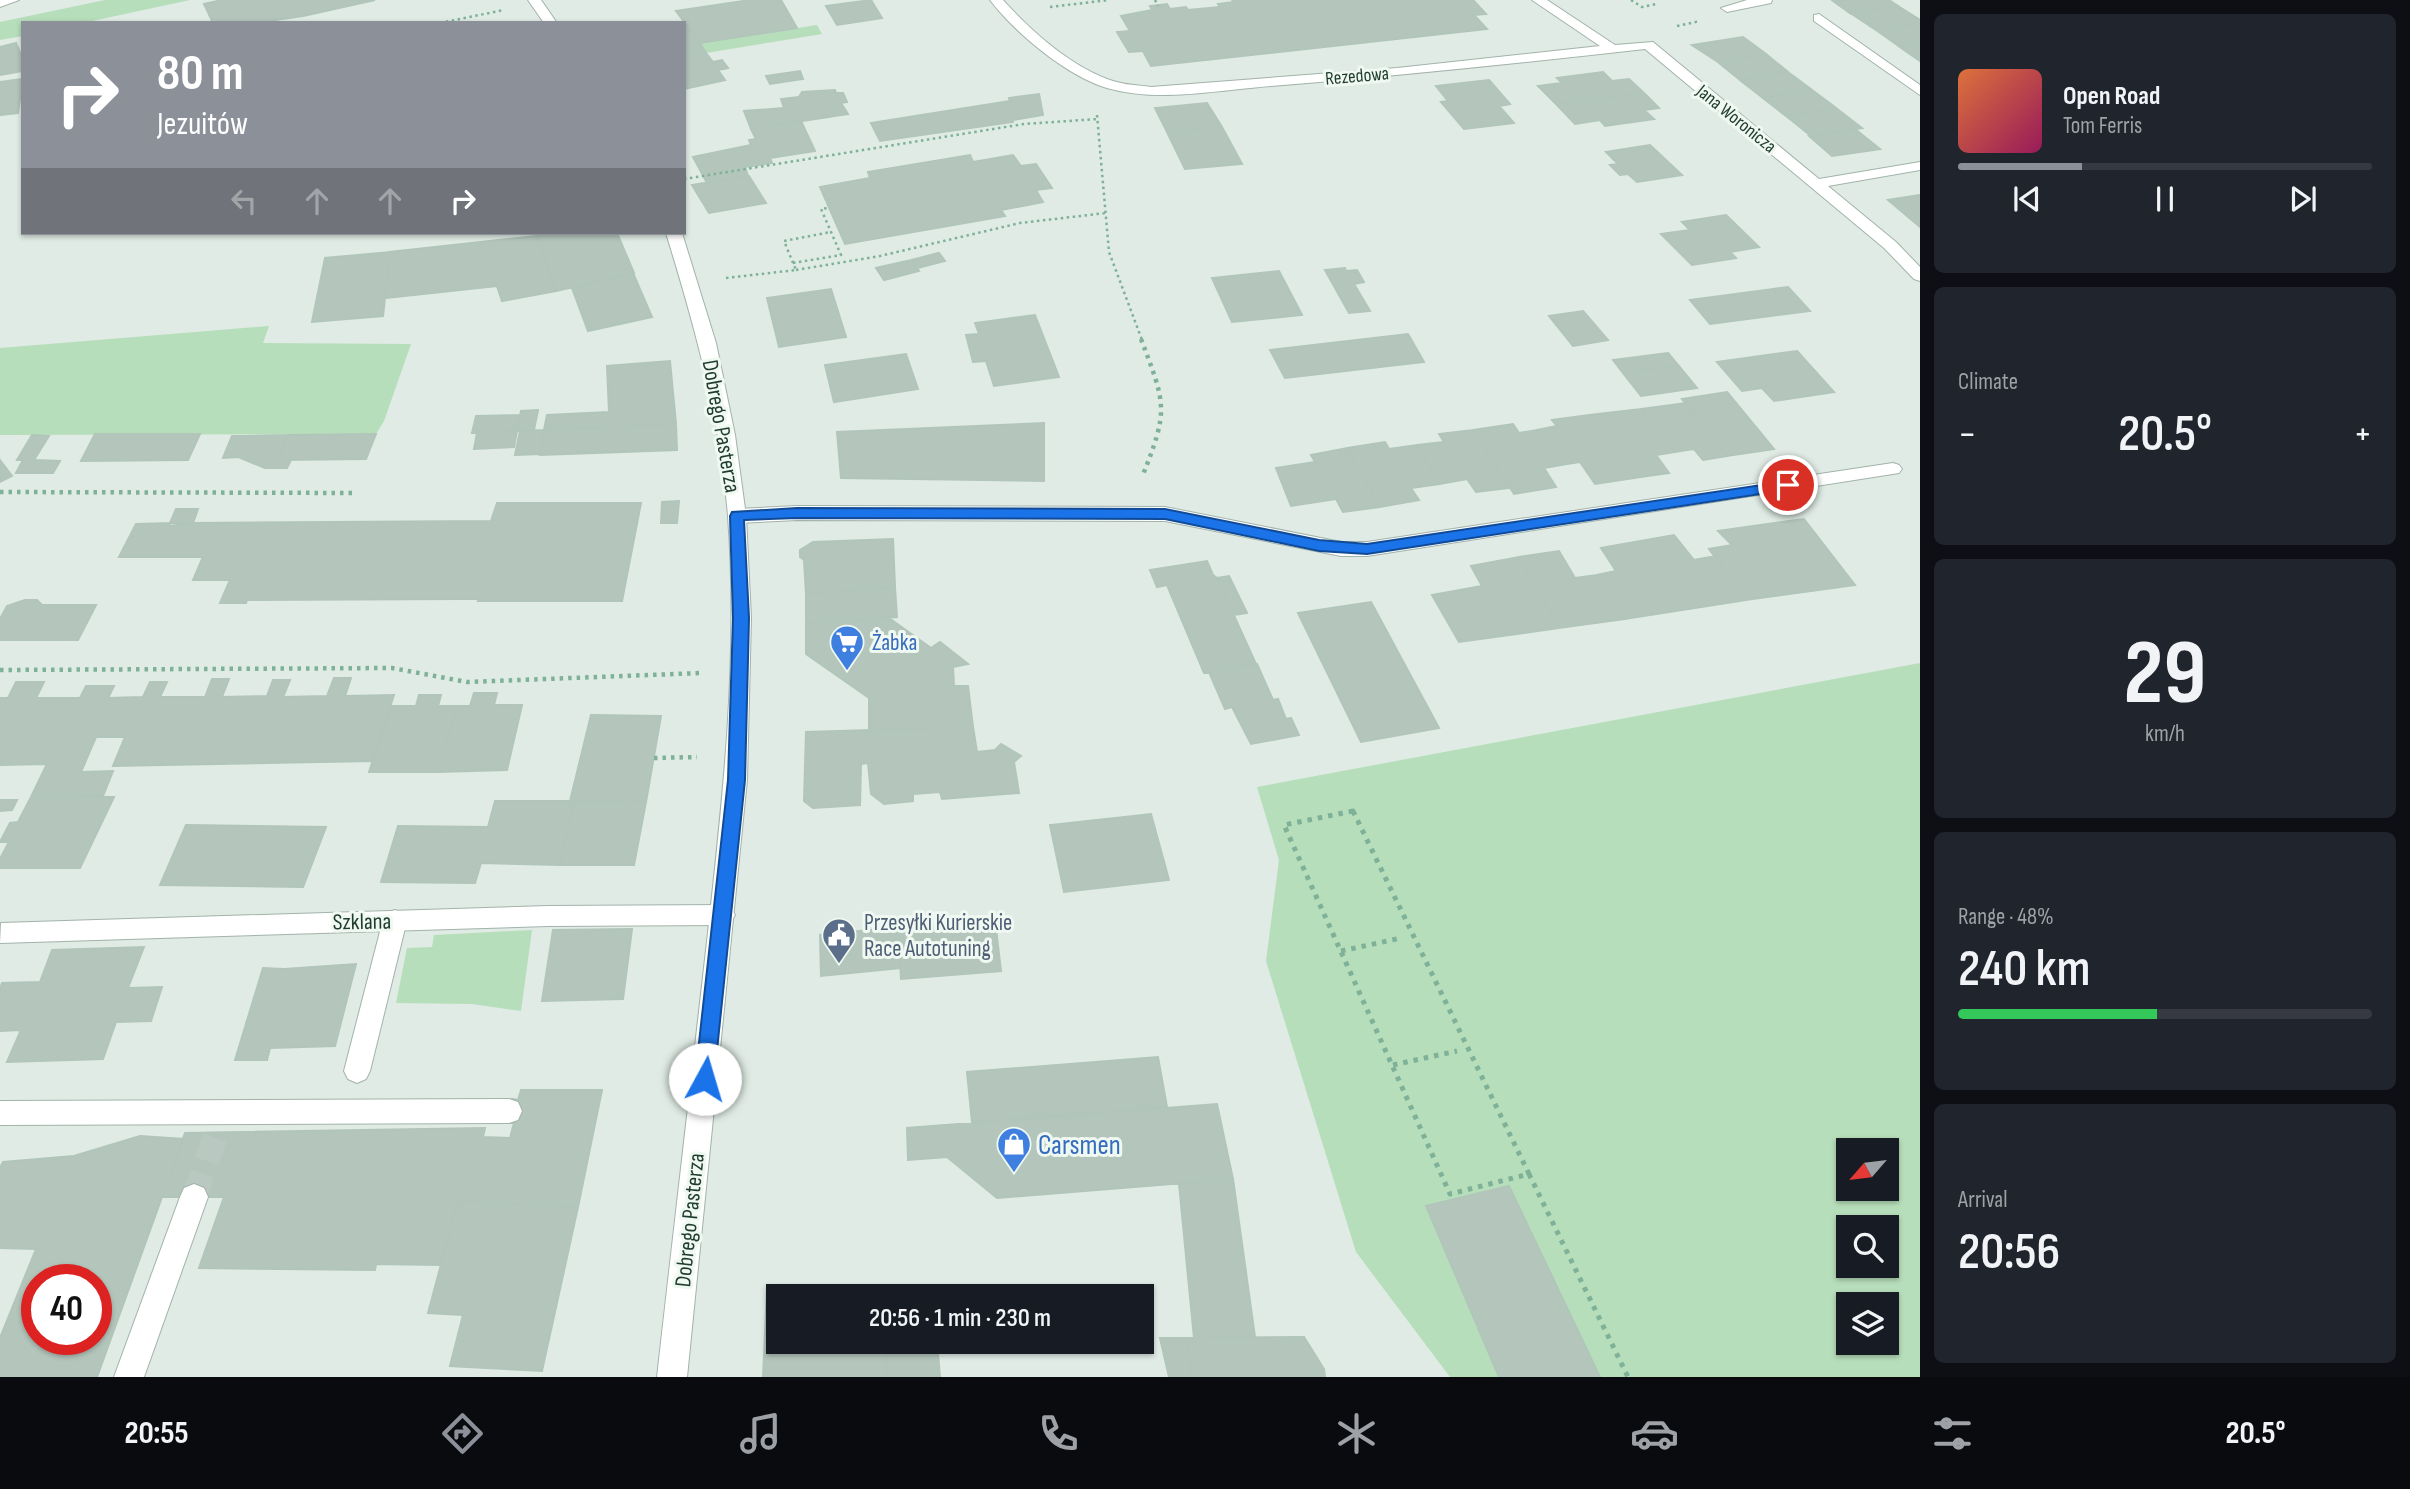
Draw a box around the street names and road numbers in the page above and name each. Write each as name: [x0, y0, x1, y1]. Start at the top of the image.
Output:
street label: Rezedowa: [1324, 62, 1390, 91]
street label: Jana Woronicza: [1691, 79, 1781, 158]
street label: Dobrego Pasterza: [696, 358, 746, 495]
street label: Szklana: [332, 907, 392, 937]
street label: Dobrego Pasterza: [669, 1152, 711, 1288]

